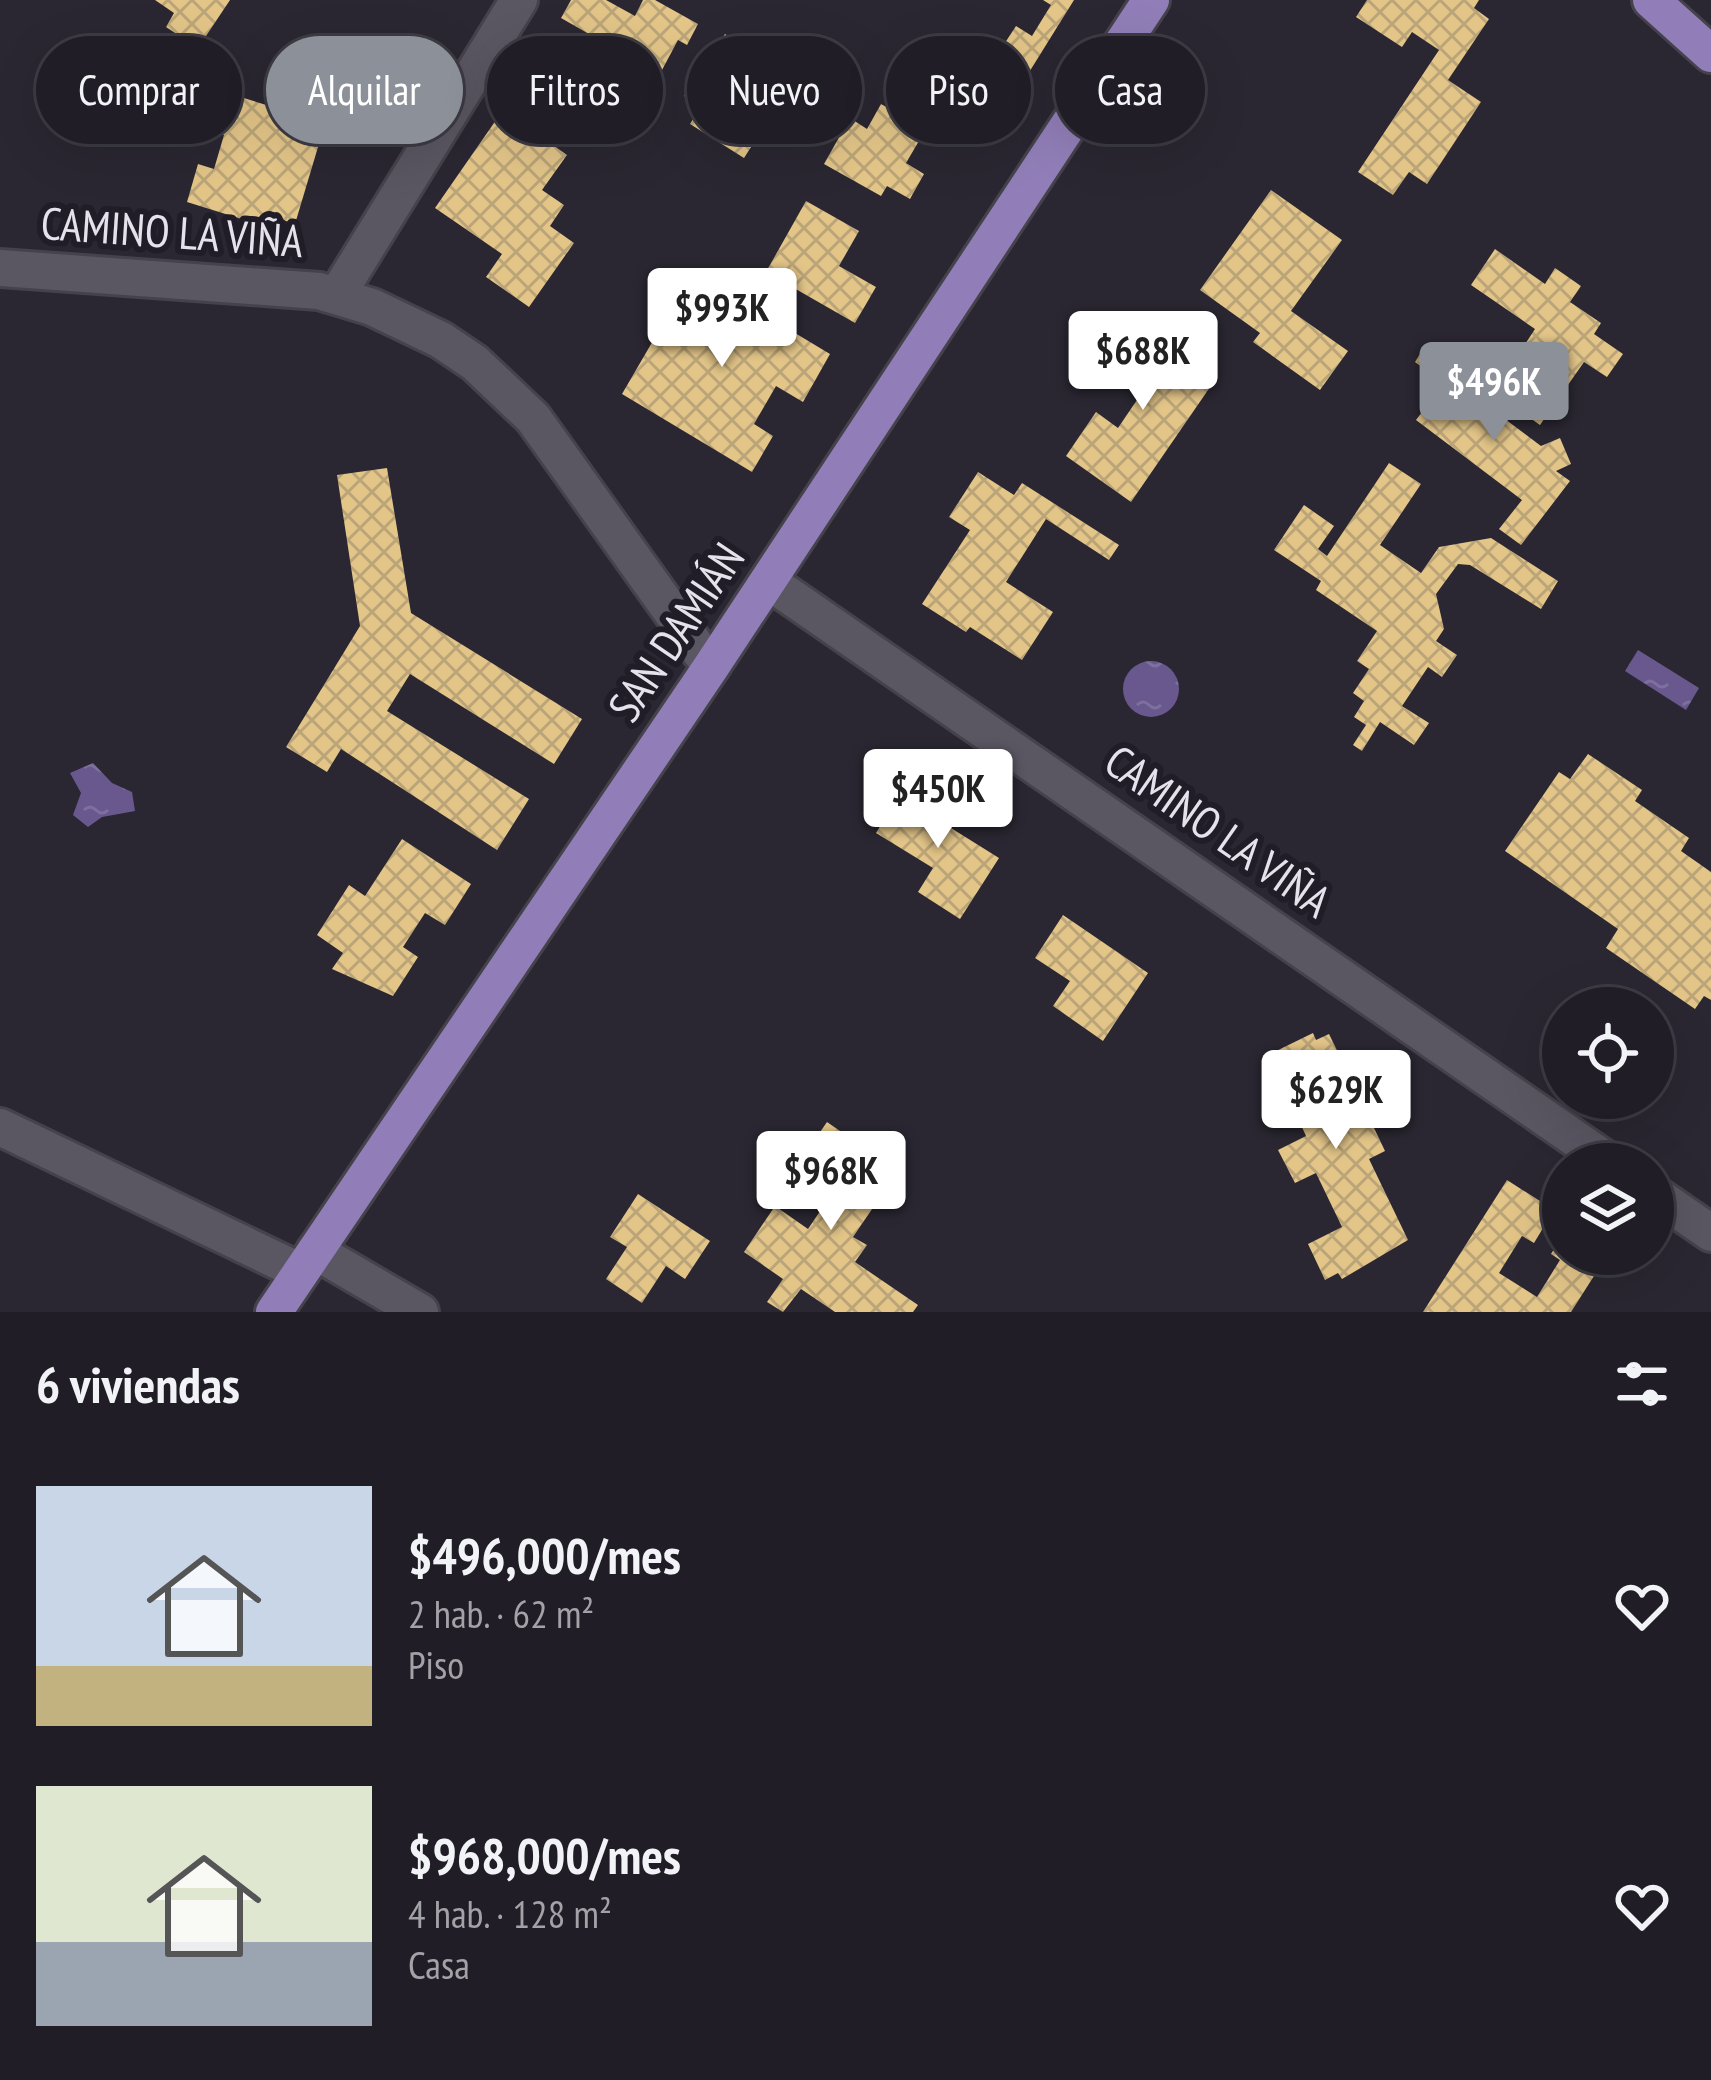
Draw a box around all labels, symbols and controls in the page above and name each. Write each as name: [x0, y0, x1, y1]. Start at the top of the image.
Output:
chip: Comprar: [36, 36, 242, 144]
chip: Alquilar: [266, 36, 463, 144]
chip: Filtros: [487, 36, 663, 144]
chip: Nuevo: [687, 36, 862, 144]
chip: Piso: [886, 36, 1031, 144]
chip: Casa: [1055, 36, 1205, 144]
street label: CAMINO LA VIÑA: [39, 193, 306, 269]
pin: $993K: [638, 268, 806, 370]
text: $993K: [675, 281, 769, 332]
pin: $688K: [1059, 311, 1227, 413]
text: $688K: [1096, 324, 1190, 375]
pin: $496K: [1410, 342, 1578, 444]
text: $496K: [1447, 355, 1541, 406]
street label: SAN DAMIÁN: [594, 531, 756, 732]
street label: CAMINO LA VIÑA: [1094, 731, 1343, 930]
pin: $450K: [854, 749, 1022, 851]
text: $450K: [891, 762, 985, 813]
map controls: [1542, 987, 1674, 1275]
button: locate: [1542, 987, 1674, 1119]
pin: $629K: [1252, 1050, 1420, 1152]
text: $629K: [1289, 1063, 1383, 1114]
pin: $968K: [747, 1131, 915, 1233]
button: layers: [1542, 1143, 1674, 1275]
text: $968K: [784, 1144, 878, 1195]
text: 6 viviendas: [36, 1351, 240, 1417]
icon: filters: [1609, 1351, 1675, 1417]
text: $496,000/mes: [408, 1522, 681, 1588]
icon: home: [132, 1534, 276, 1678]
icon: heart: [1609, 1573, 1675, 1639]
text: 2 hab. · 62 m²: [408, 1588, 594, 1639]
text: Piso: [408, 1639, 464, 1690]
text: $968,000/mes: [408, 1822, 681, 1888]
icon: home: [132, 1834, 276, 1978]
icon: heart: [1609, 1873, 1675, 1939]
text: 4 hab. · 128 m²: [408, 1888, 612, 1939]
text: Casa: [408, 1939, 470, 1990]

